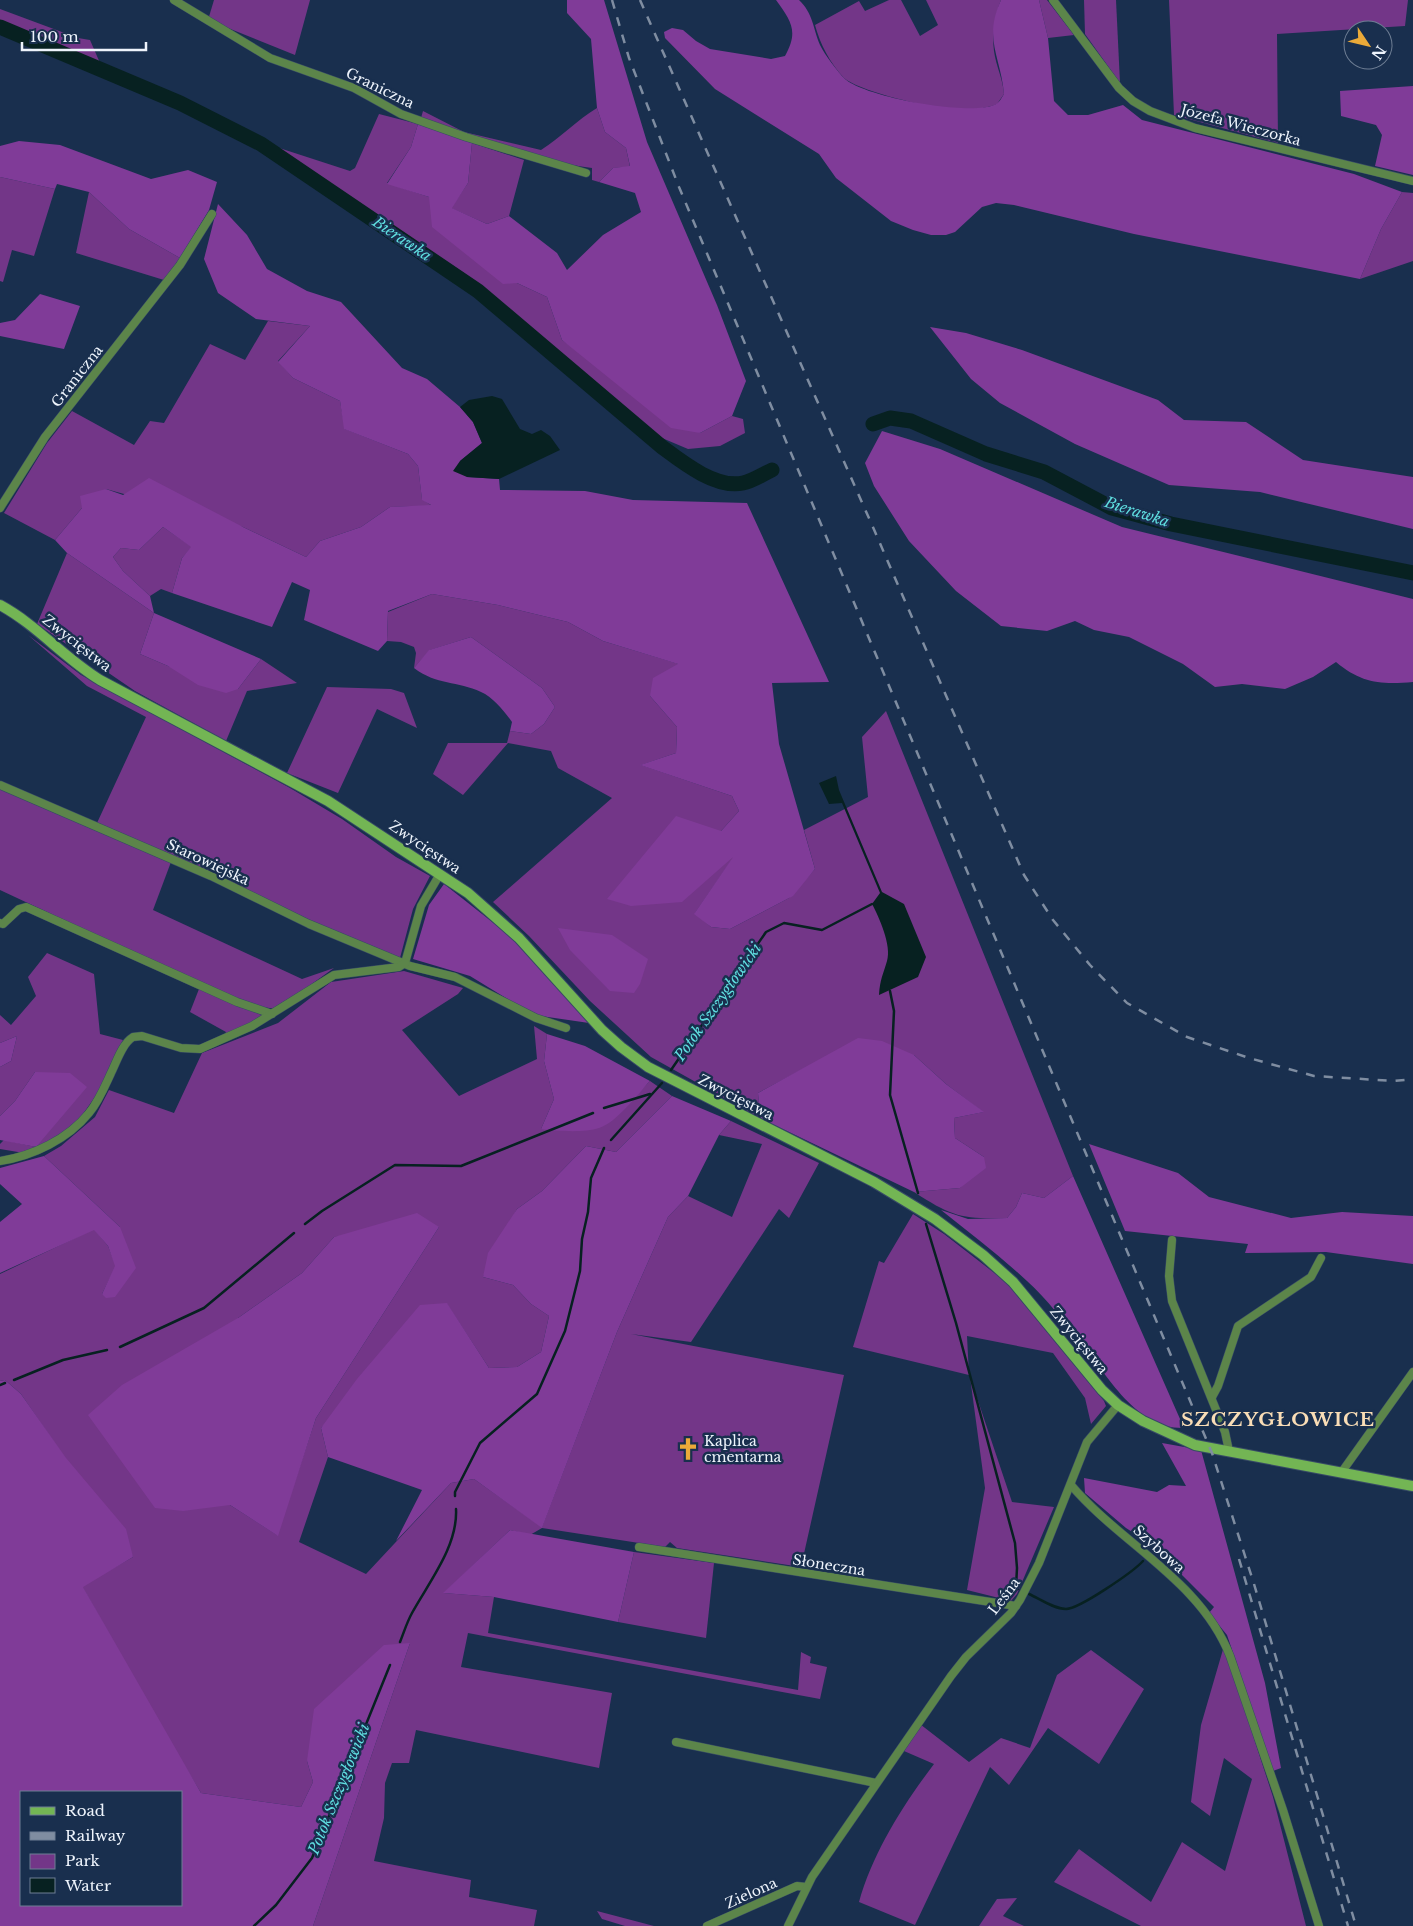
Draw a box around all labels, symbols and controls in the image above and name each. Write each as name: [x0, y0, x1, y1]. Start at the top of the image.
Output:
scale bar: [22, 20, 146, 52]
north arrow: [1343, 20, 1393, 70]
text: 100 m: [30, 27, 79, 46]
text: N: [1367, 42, 1390, 63]
street label: Graniczna: [343, 64, 417, 112]
street label: Józefa Wieczorka: [1177, 100, 1303, 150]
water label: Bierawka: [368, 211, 435, 265]
street label: Graniczna: [47, 341, 107, 411]
water label: Bierawka: [1102, 492, 1172, 531]
street label: Zwycięstwa: [39, 611, 115, 676]
street label: Zwycięstwa: [386, 817, 464, 878]
street label: Starowiejska: [164, 835, 252, 889]
water label: Potok Szczygłowicki: [669, 939, 766, 1065]
street label: Zwycięstwa: [695, 1070, 777, 1124]
street label: Zwycięstwa: [1046, 1302, 1112, 1378]
district label: SZCZYGŁOWICE: [1181, 1408, 1375, 1431]
place label: Kaplica cmentarna: [704, 1432, 782, 1466]
church icon: Kaplica cmentarna: [675, 1436, 701, 1462]
street label: Szybowa: [1129, 1521, 1189, 1577]
street label: Słoneczna: [791, 1550, 867, 1580]
street label: Leśna: [984, 1574, 1024, 1618]
water label: Potok Szczygłowicki: [303, 1720, 374, 1858]
legend: [20, 1791, 182, 1906]
text: Road: [65, 1801, 105, 1820]
text: Railway: [65, 1826, 126, 1845]
text: Park: [65, 1851, 101, 1870]
street label: Zielona: [722, 1874, 780, 1912]
text: Water: [64, 1876, 112, 1895]

